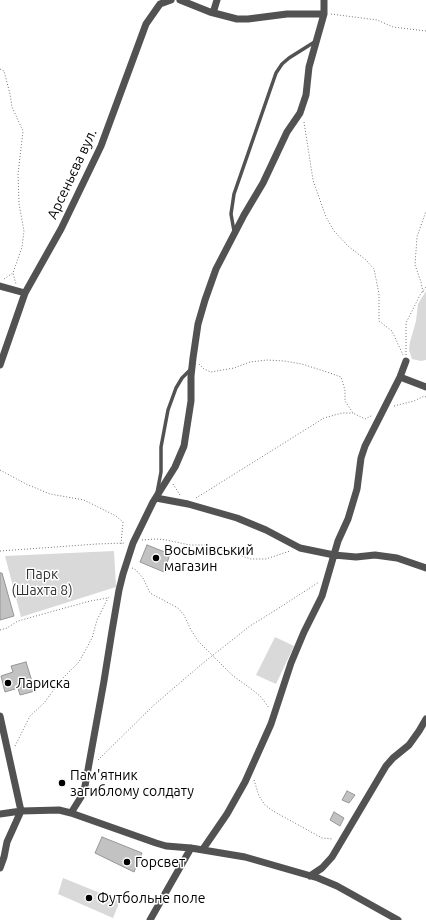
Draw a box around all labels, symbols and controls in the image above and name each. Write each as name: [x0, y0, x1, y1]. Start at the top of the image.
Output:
street label: Арсеньєва вул.: [44, 126, 100, 222]
place label: Восьмівський магазин: [164, 542, 254, 574]
marker: Восьмівський магазин: [151, 553, 161, 563]
park label: Парк (Шахта 8): [11, 566, 73, 598]
place label: Лариска: [16, 675, 70, 691]
marker: Лариска: [3, 678, 13, 688]
place label: Пам'ятник загиблому солдату: [70, 767, 194, 800]
marker: Пам'ятник загиблому солдату: [57, 778, 67, 788]
place label: Горсвет: [135, 854, 185, 870]
marker: Горсвет: [122, 857, 132, 867]
place label: Футбольне поле: [97, 890, 205, 906]
marker: Футбольне поле: [84, 893, 94, 903]

